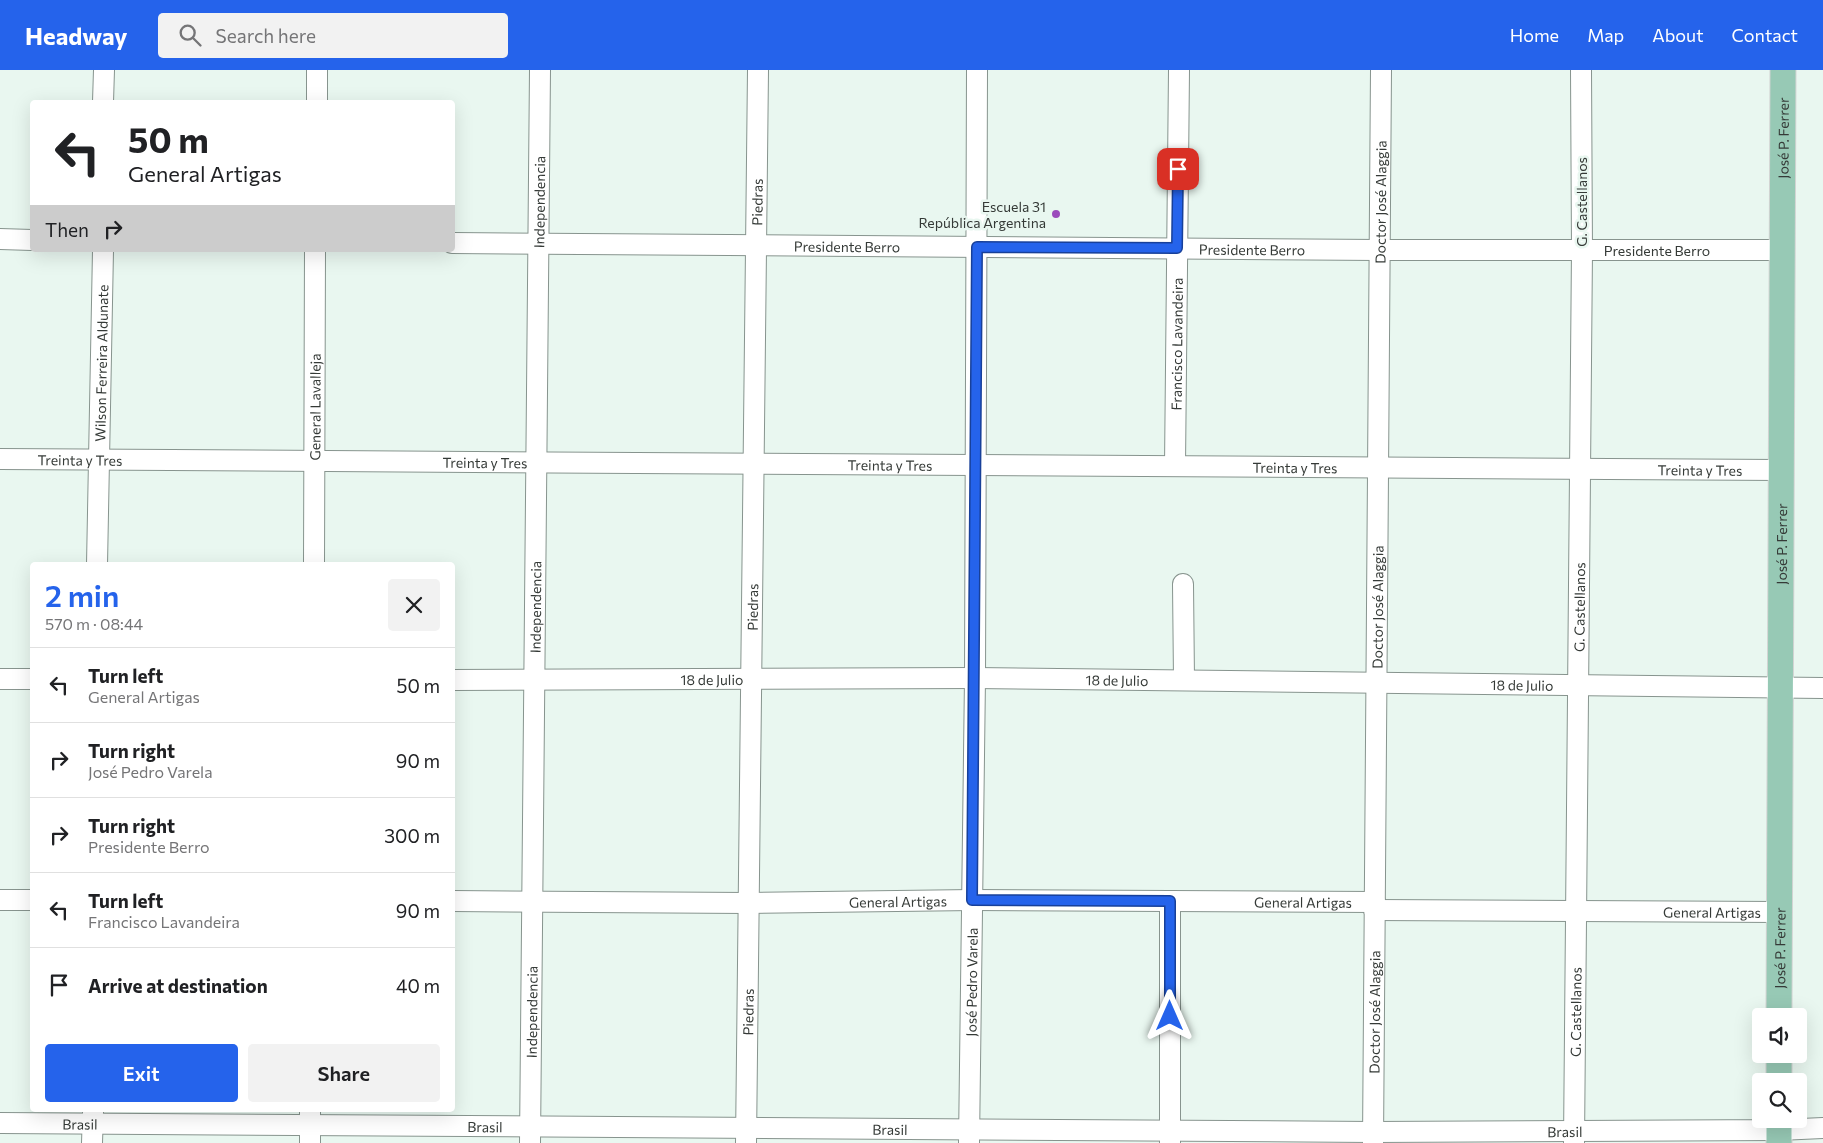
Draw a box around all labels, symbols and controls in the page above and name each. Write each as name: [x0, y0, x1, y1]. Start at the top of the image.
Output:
search box: [158, 13, 508, 58]
text: Headway: [25, 21, 128, 50]
icon: search: [176, 21, 204, 49]
text: Search here: [216, 24, 316, 47]
text: Home: [1510, 24, 1559, 46]
text: Map: [1587, 24, 1624, 46]
text: About: [1652, 24, 1704, 46]
text: Contact: [1732, 24, 1798, 46]
street label: José P. Ferrer: [1774, 97, 1791, 179]
text: 50 m: [128, 117, 209, 160]
icon: left: [45, 120, 110, 185]
street label: Doctor José Alaggia: [1371, 140, 1389, 264]
pin: [1157, 148, 1199, 190]
icon: arrive: [1164, 155, 1192, 183]
street label: Independencia: [530, 156, 548, 248]
street label: G. Castellanos: [1573, 157, 1590, 247]
text: General Artigas: [128, 160, 282, 187]
street label: Piedras: [748, 178, 765, 226]
place label: Escuela 31 República Argentina: [918, 198, 1046, 231]
marker: Escuela 31 República Argentina: [1050, 208, 1062, 220]
icon: right: [99, 215, 127, 243]
text: Then: [45, 218, 89, 241]
street label: Presidente Berro: [794, 237, 900, 255]
street label: Presidente Berro: [1199, 240, 1305, 258]
street label: Presidente Berro: [1604, 242, 1710, 259]
street label: Francisco Lavandeira: [1167, 277, 1185, 411]
street label: Wilson Ferreira Aldunate: [91, 284, 111, 442]
street label: General Lavalleja: [306, 353, 323, 461]
street label: Treinta y Tres: [38, 451, 122, 468]
street label: Treinta y Tres: [443, 453, 527, 471]
street label: Treinta y Tres: [848, 456, 932, 473]
street label: Treinta y Tres: [1253, 458, 1337, 476]
street label: Treinta y Tres: [1657, 461, 1742, 478]
street label: José P. Ferrer: [1772, 503, 1790, 585]
street label: Doctor José Alaggia: [1368, 545, 1386, 669]
street label: Independencia: [526, 561, 544, 653]
street label: G. Castellanos: [1570, 562, 1588, 652]
text: 2 min: [45, 576, 119, 613]
button: close: [388, 579, 440, 631]
street label: Piedras: [743, 583, 761, 631]
text: 570 m · 08:44: [45, 614, 143, 633]
text: Turn left: [88, 664, 163, 687]
street label: 18 de Julio: [681, 670, 743, 688]
icon: left: [45, 671, 73, 699]
street label: 18 de Julio: [1085, 671, 1148, 689]
text: 50 m: [396, 674, 440, 697]
street label: 18 de Julio: [1490, 676, 1553, 693]
text: General Artigas: [88, 687, 200, 706]
text: Turn right: [88, 739, 175, 762]
icon: right: [45, 746, 73, 774]
text: 90 m: [396, 749, 440, 772]
text: José Pedro Varela: [88, 762, 213, 781]
text: Turn right: [88, 814, 175, 837]
icon: right: [45, 821, 73, 849]
text: 300 m: [384, 824, 440, 847]
text: Presidente Berro: [88, 837, 210, 856]
text: Turn left: [88, 889, 163, 912]
street label: General Artigas: [849, 892, 947, 910]
street label: General Artigas: [1254, 893, 1352, 910]
icon: left: [45, 896, 73, 924]
text: 90 m: [396, 899, 440, 922]
street label: General Artigas: [1663, 903, 1761, 920]
street label: José P. Ferrer: [1771, 907, 1788, 989]
text: Francisco Lavandeira: [88, 912, 240, 931]
street label: José Pedro Varela: [962, 927, 980, 1037]
street label: Doctor José Alaggia: [1365, 950, 1383, 1074]
street label: Independencia: [522, 966, 540, 1058]
street label: G. Castellanos: [1566, 967, 1584, 1057]
icon: arrive: [45, 971, 73, 999]
text: Arrive at destination: [88, 974, 268, 997]
text: 40 m: [396, 974, 440, 997]
street label: Piedras: [739, 988, 756, 1036]
position arrow: [1143, 989, 1195, 1041]
map controls: [1752, 1008, 1807, 1128]
button: sound: [1752, 1008, 1807, 1063]
button: Exit: [45, 1044, 238, 1102]
button: Share: [248, 1044, 440, 1102]
button: search: [1752, 1073, 1807, 1128]
street label: Brasil: [62, 1115, 98, 1132]
street label: Brasil: [467, 1118, 503, 1135]
street label: Brasil: [872, 1120, 908, 1137]
street label: Brasil: [1547, 1122, 1583, 1140]

